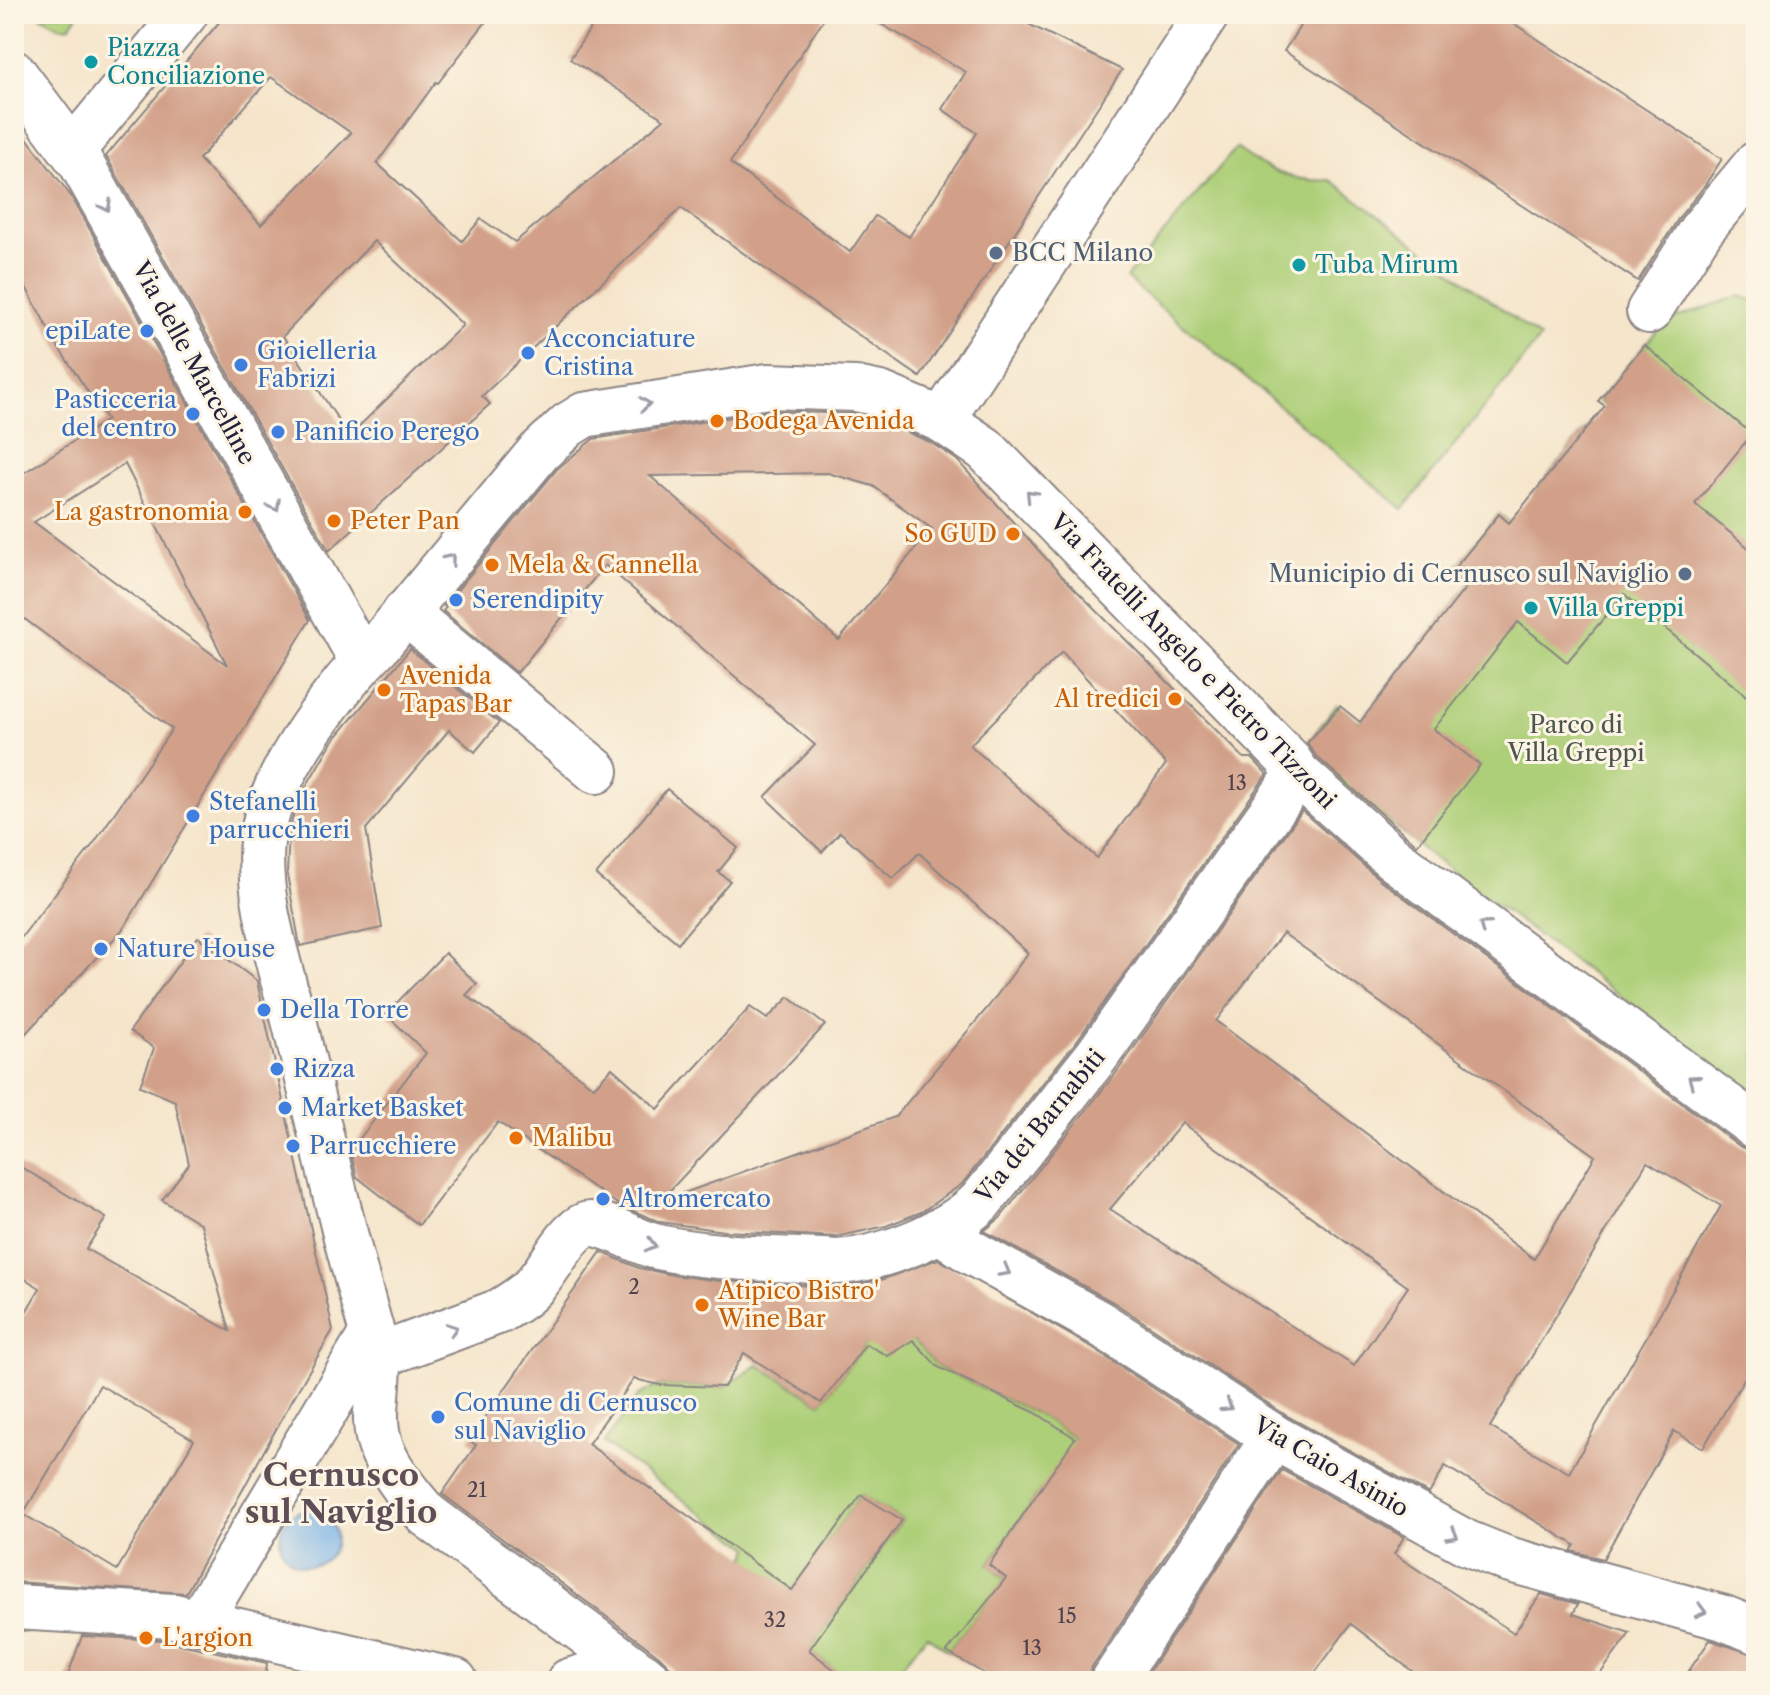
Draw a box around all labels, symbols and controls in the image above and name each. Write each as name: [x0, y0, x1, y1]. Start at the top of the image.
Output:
place label: Piazza Conciliazione: [107, 33, 265, 90]
marker: Piazza Conciliazione: [82, 53, 100, 71]
one-way arrow: [96, 198, 111, 212]
place label: BCC Milano: [1012, 238, 1153, 267]
marker: BCC Milano: [987, 244, 1005, 262]
place label: Tuba Mirum: [1315, 250, 1459, 279]
street label: Via delle Marcelline: [126, 255, 262, 470]
marker: Tuba Mirum: [1290, 256, 1308, 274]
place label: epiLate: [45, 316, 131, 345]
marker: epiLate: [138, 322, 156, 340]
place label: Acconciature Cristina: [543, 324, 695, 381]
place label: Gioielleria Fabrizi: [257, 336, 377, 393]
marker: Acconciature Cristina: [519, 344, 537, 362]
marker: Gioielleria Fabrizi: [232, 356, 250, 374]
place label: Pasticceria del centro: [54, 385, 177, 442]
one-way arrow: [638, 396, 652, 413]
marker: Pasticceria del centro: [184, 405, 202, 423]
place label: Bodega Avenida: [733, 406, 915, 435]
marker: Bodega Avenida: [708, 412, 726, 430]
place label: Panificio Perego: [294, 417, 480, 446]
marker: Panificio Perego: [269, 423, 287, 441]
one-way arrow: [1026, 490, 1040, 504]
place label: La gastronomia: [54, 497, 229, 526]
one-way arrow: [265, 497, 281, 511]
marker: La gastronomia: [236, 503, 254, 521]
place label: Peter Pan: [350, 506, 460, 535]
street label: Via Fratelli Angelo e Pietro Tizzoni: [1043, 506, 1343, 814]
marker: Peter Pan: [325, 512, 343, 530]
place label: So GUD: [904, 519, 997, 548]
marker: So GUD: [1004, 525, 1022, 543]
place label: Mela & Cannella: [508, 550, 699, 579]
one-way arrow: [440, 554, 455, 568]
marker: Mela & Cannella: [483, 556, 501, 574]
place label: Municipio di Cernusco sul Naviglio: [1268, 559, 1669, 588]
marker: Municipio di Cernusco sul Naviglio: [1676, 565, 1694, 583]
place label: Serendipity: [472, 585, 605, 614]
marker: Serendipity: [447, 591, 465, 609]
place label: Villa Greppi: [1546, 593, 1684, 622]
marker: Villa Greppi: [1522, 599, 1540, 617]
place label: Avenida Tapas Bar: [399, 661, 512, 718]
marker: Avenida Tapas Bar: [375, 681, 393, 699]
place label: Al tredici: [1053, 684, 1159, 713]
marker: Al tredici: [1166, 690, 1184, 708]
park label: Parco di Villa Greppi: [1506, 710, 1645, 767]
house number: 13: [1227, 771, 1247, 795]
place label: Stefanelli parrucchieri: [209, 787, 350, 844]
marker: Stefanelli parrucchieri: [184, 807, 202, 825]
one-way arrow: [1479, 921, 1493, 935]
place label: Nature House: [117, 934, 275, 963]
marker: Nature House: [92, 940, 110, 958]
place label: Della Torre: [280, 995, 409, 1024]
marker: Della Torre: [255, 1001, 273, 1019]
street label: Via dei Barnabiti: [968, 1043, 1111, 1209]
place label: Rizza: [293, 1054, 356, 1083]
marker: Rizza: [268, 1060, 286, 1078]
one-way arrow: [1688, 1076, 1702, 1090]
place label: Market Basket: [301, 1093, 464, 1122]
marker: Market Basket: [276, 1099, 294, 1117]
place label: Malibu: [532, 1123, 613, 1152]
marker: Malibu: [507, 1129, 525, 1147]
place label: Parrucchiere: [309, 1131, 456, 1160]
marker: Parrucchiere: [284, 1137, 302, 1155]
place label: Altromercato: [618, 1184, 771, 1213]
marker: Altromercato: [594, 1190, 612, 1208]
one-way arrow: [644, 1235, 658, 1252]
one-way arrow: [997, 1261, 1012, 1276]
house number: 2: [628, 1275, 640, 1299]
place label: Atipico Bistro' Wine Bar: [717, 1276, 879, 1333]
marker: Atipico Bistro' Wine Bar: [693, 1296, 711, 1314]
one-way arrow: [444, 1322, 458, 1339]
place label: Comune di Cernusco sul Naviglio: [454, 1388, 697, 1445]
one-way arrow: [1218, 1396, 1233, 1411]
marker: Comune di Cernusco sul Naviglio: [429, 1408, 447, 1426]
street label: Via Caio Asinio: [1248, 1410, 1414, 1523]
district label: Cernusco sul Naviglio: [245, 1455, 437, 1531]
house number: 21: [467, 1478, 488, 1502]
one-way arrow: [1444, 1525, 1458, 1541]
one-way arrow: [1693, 1602, 1707, 1619]
house number: 15: [1057, 1604, 1077, 1628]
house number: 32: [764, 1608, 786, 1632]
place label: L'argion: [162, 1623, 253, 1652]
marker: L'argion: [137, 1629, 155, 1647]
house number: 13: [1022, 1636, 1042, 1660]

